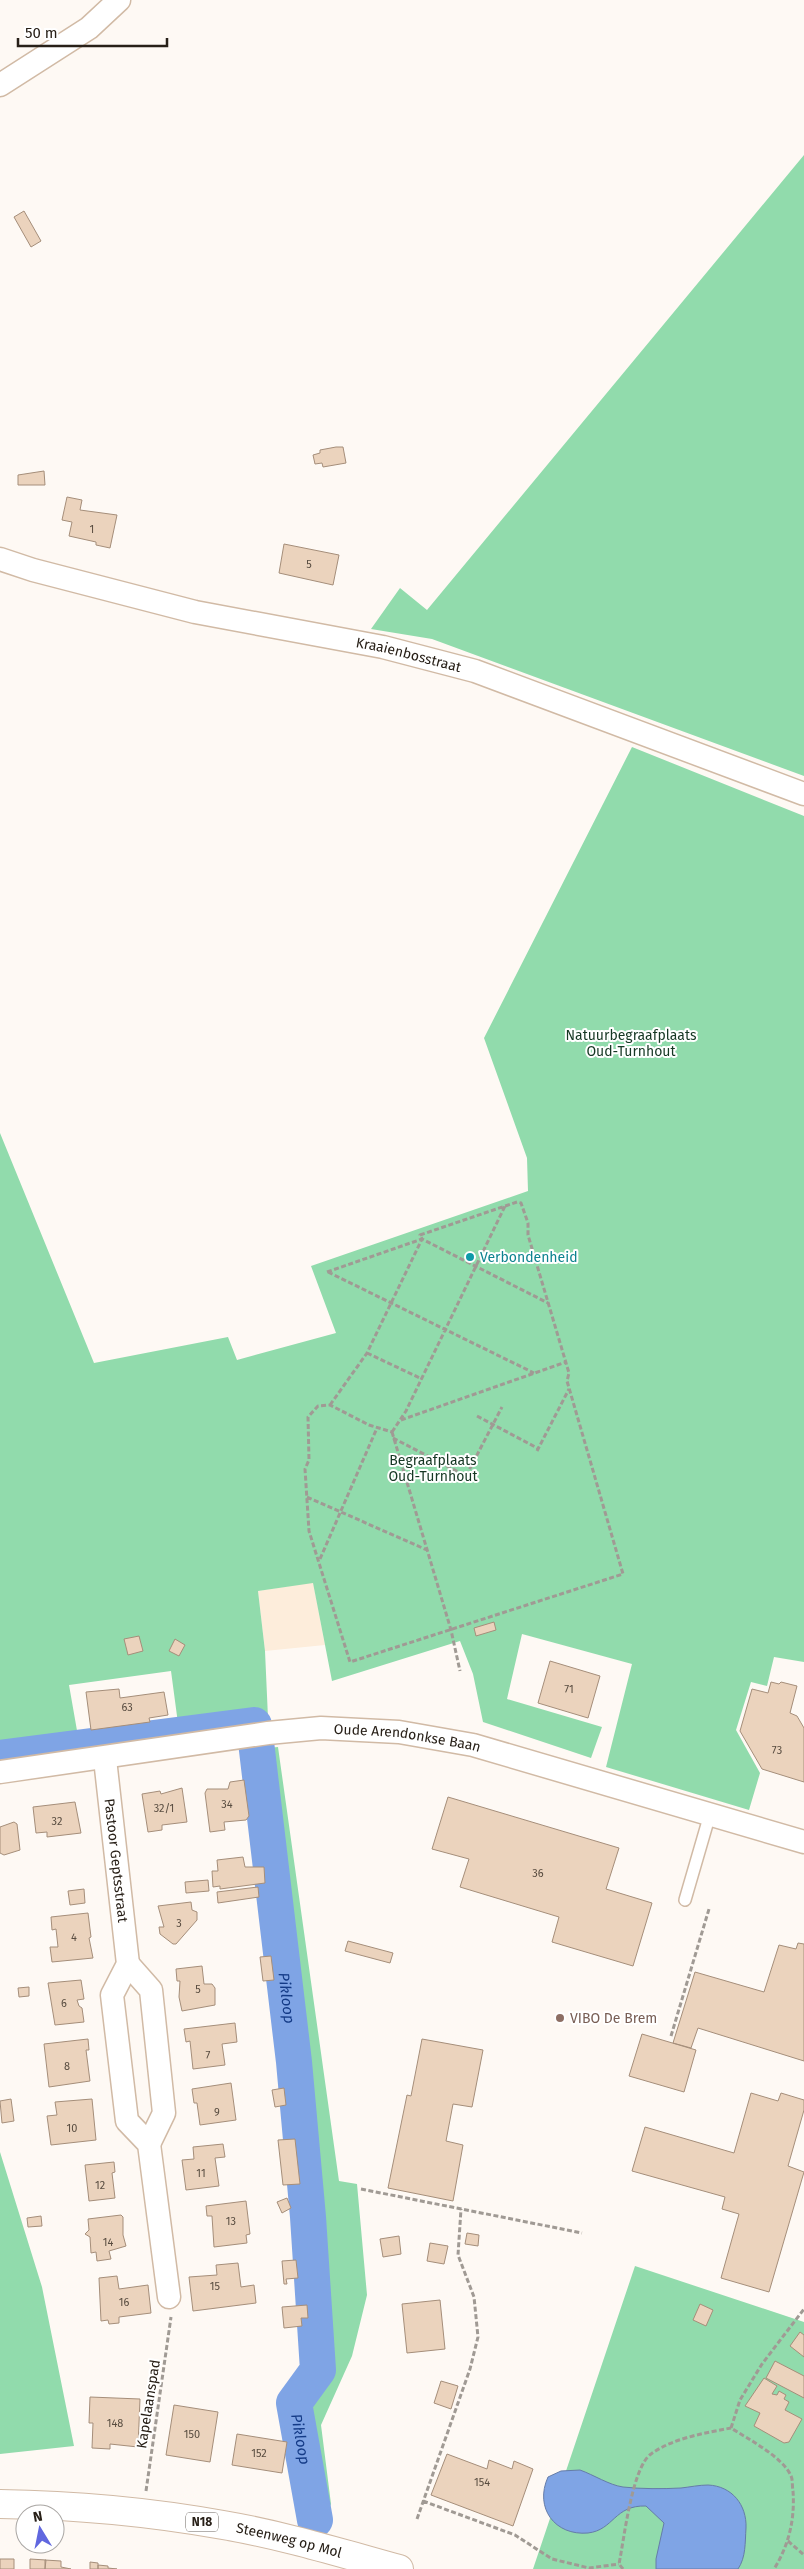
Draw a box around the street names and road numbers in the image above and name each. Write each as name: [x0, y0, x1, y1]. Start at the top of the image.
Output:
street label: Kraaienbosstraat: [355, 634, 464, 676]
street label: Oude Arendonkse Baan: [333, 1721, 483, 1756]
street label: Pastoor Geptsstraat: [100, 1797, 131, 1924]
street label: Kapelaanspad: [133, 2358, 164, 2450]
road number: N18: [186, 2512, 218, 2532]
street label: Steenweg op Mol: [235, 2520, 344, 2562]

